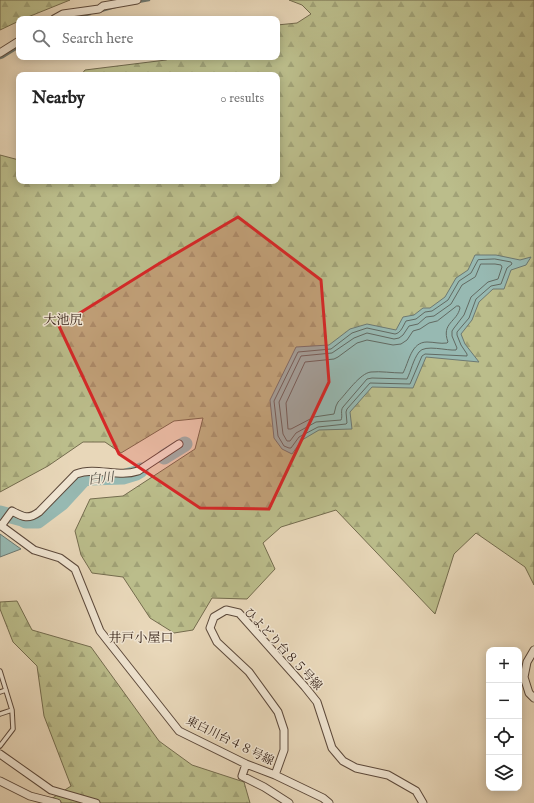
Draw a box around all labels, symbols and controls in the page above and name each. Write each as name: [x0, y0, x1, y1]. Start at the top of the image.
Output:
search box: [16, 16, 280, 60]
icon: search: [30, 27, 52, 49]
text: Search here: [62, 29, 133, 48]
text: Nearby: [32, 88, 85, 109]
text: 0 results: [220, 90, 264, 107]
district label: 大池尻: [43, 312, 83, 329]
water label: 白川: [87, 469, 117, 489]
street label: ひよどり台８５号線: [241, 604, 325, 694]
district label: 井戸小屋口: [108, 630, 174, 647]
map controls: [486, 647, 522, 791]
button: +: [486, 647, 522, 683]
button: −: [486, 683, 522, 719]
street label: 東白川台４８号線: [184, 713, 276, 769]
button: locate: [486, 719, 522, 755]
button: layers: [486, 755, 522, 791]

